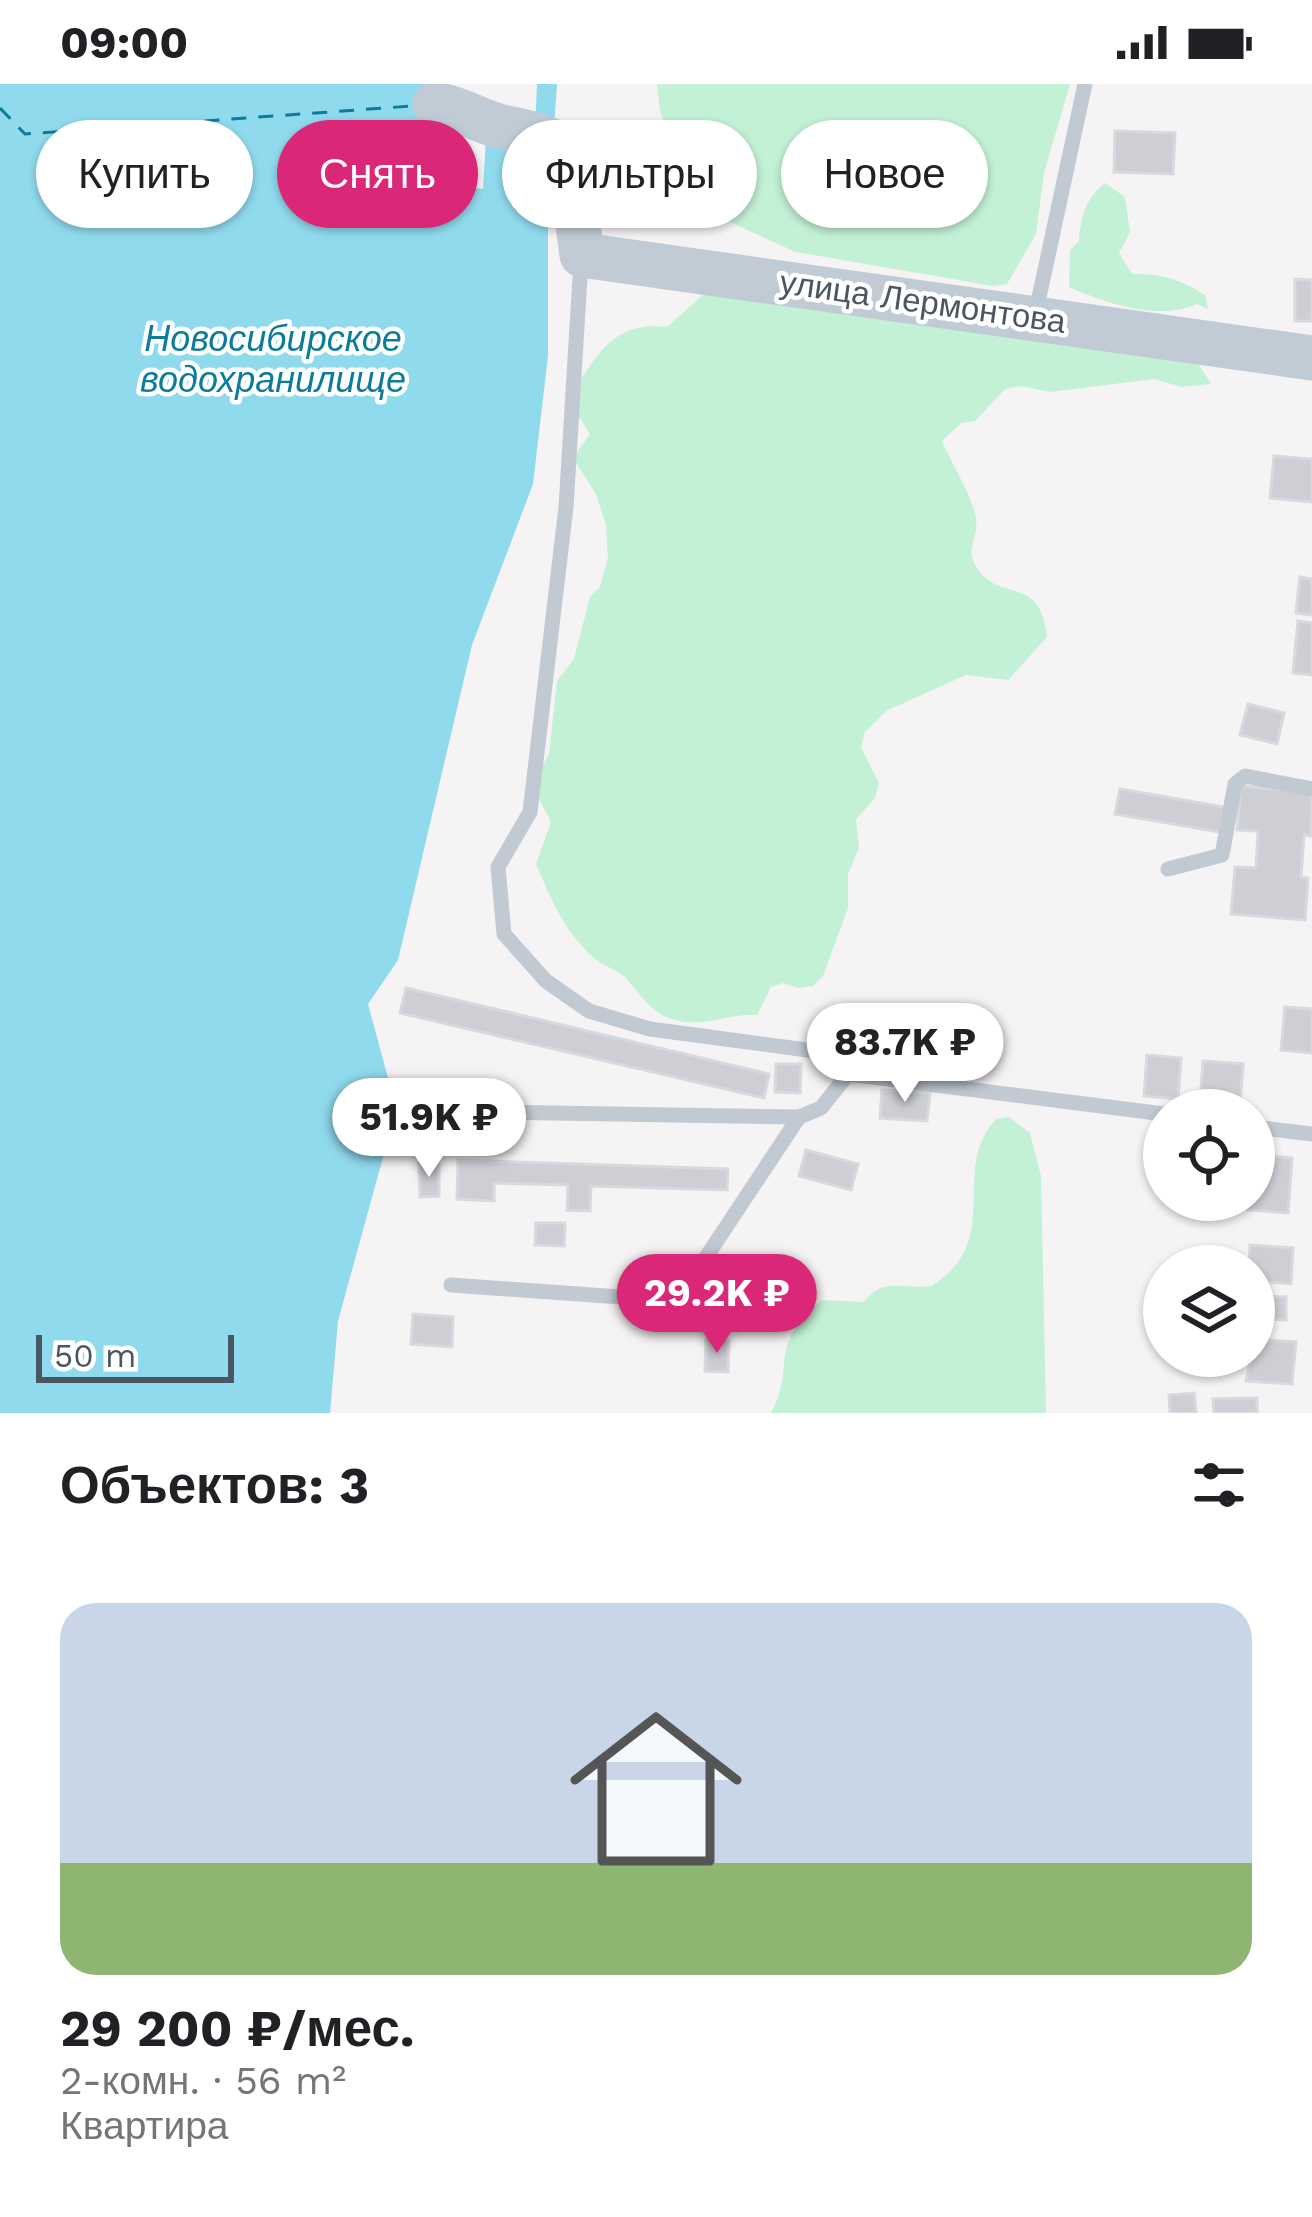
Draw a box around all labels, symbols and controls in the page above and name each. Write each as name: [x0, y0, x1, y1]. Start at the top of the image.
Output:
text: 09:00: [60, 16, 188, 69]
chip: Купить: [36, 120, 253, 228]
chip: Снять: [277, 120, 478, 228]
chip: Фильтры: [502, 120, 757, 228]
chip: Новое: [781, 120, 988, 228]
street label: улица Лермонтова: [778, 262, 1069, 341]
water label: Новосибирское водохранилище: [140, 318, 406, 401]
pin: 83.7K ₽: [794, 1003, 1016, 1105]
text: 83.7K ₽: [834, 1019, 976, 1064]
pin: 51.9K ₽: [318, 1078, 540, 1180]
map controls: [1143, 1089, 1275, 1377]
button: locate: [1143, 1089, 1275, 1221]
text: 51.9K ₽: [359, 1094, 499, 1139]
button: layers: [1143, 1245, 1275, 1377]
pin: 29.2K ₽: [606, 1254, 828, 1356]
text: 29.2K ₽: [644, 1270, 790, 1315]
scale bar: [36, 1329, 234, 1382]
text: 50 m: [54, 1336, 136, 1375]
icon: filters: [1186, 1452, 1252, 1518]
text: Объектов: 3: [60, 1456, 369, 1515]
icon: home: [548, 1681, 764, 1897]
text: 29 200 ₽/мес.: [60, 1999, 415, 2058]
text: 2-комн. · 56 m²: [60, 2058, 346, 2103]
text: Квартира: [60, 2103, 229, 2148]

